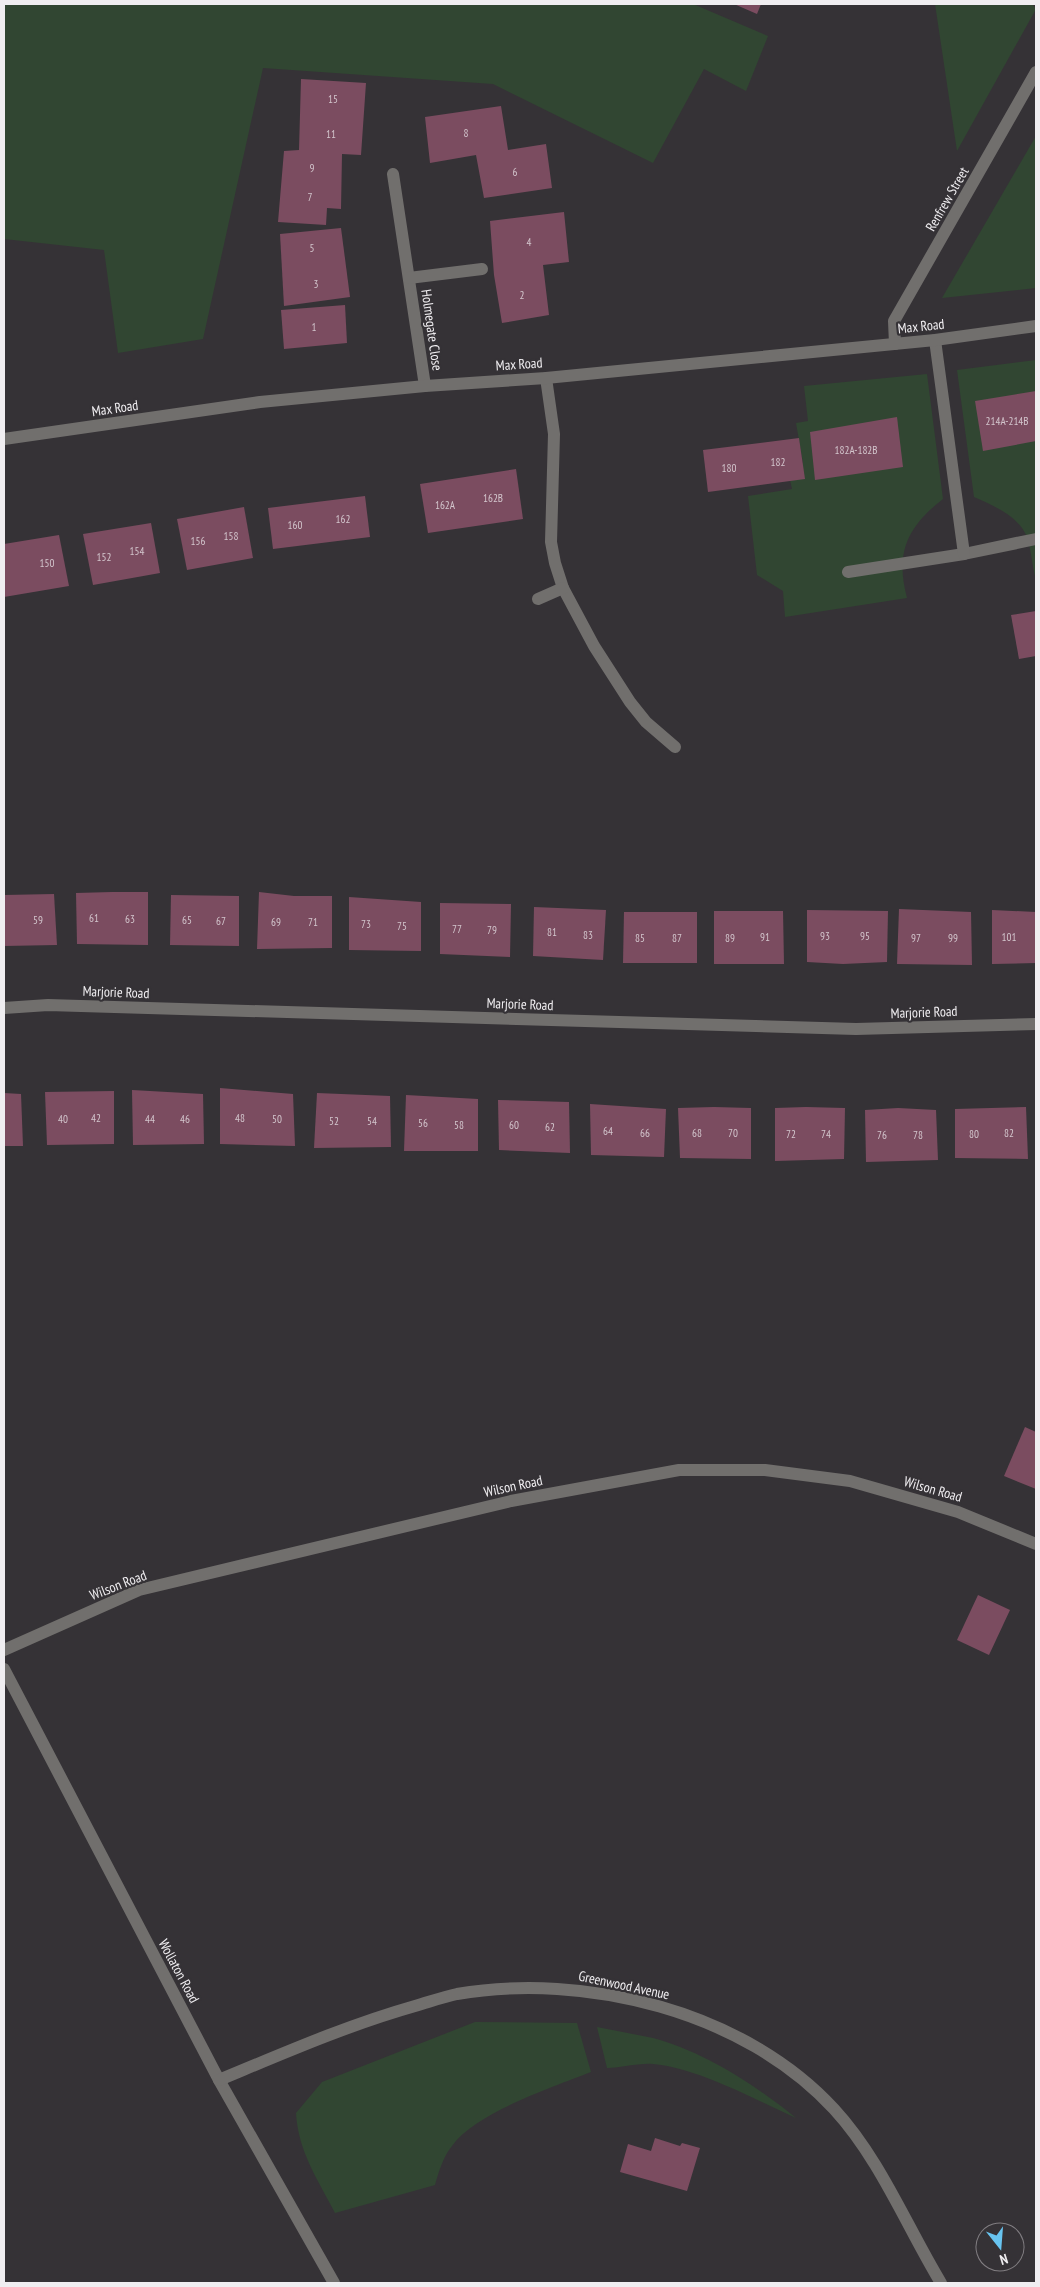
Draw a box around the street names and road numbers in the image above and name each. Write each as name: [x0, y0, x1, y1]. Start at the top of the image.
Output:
street label: Renfrew Street: [921, 164, 973, 234]
street label: Holmegate Close: [417, 288, 447, 372]
street label: Max Road: [897, 315, 945, 337]
street label: Max Road: [495, 353, 543, 375]
street label: Max Road: [91, 396, 139, 420]
street label: Marjorie Road: [82, 982, 150, 1002]
street label: Marjorie Road: [486, 994, 554, 1014]
street label: Marjorie Road: [890, 1002, 958, 1022]
street label: Wilson Road: [482, 1471, 544, 1501]
street label: Wilson Road: [902, 1472, 964, 1506]
street label: Wilson Road: [87, 1566, 149, 1604]
street label: Wollaton Road: [155, 1936, 203, 2006]
street label: Greenwood Avenue: [577, 1967, 671, 2003]

